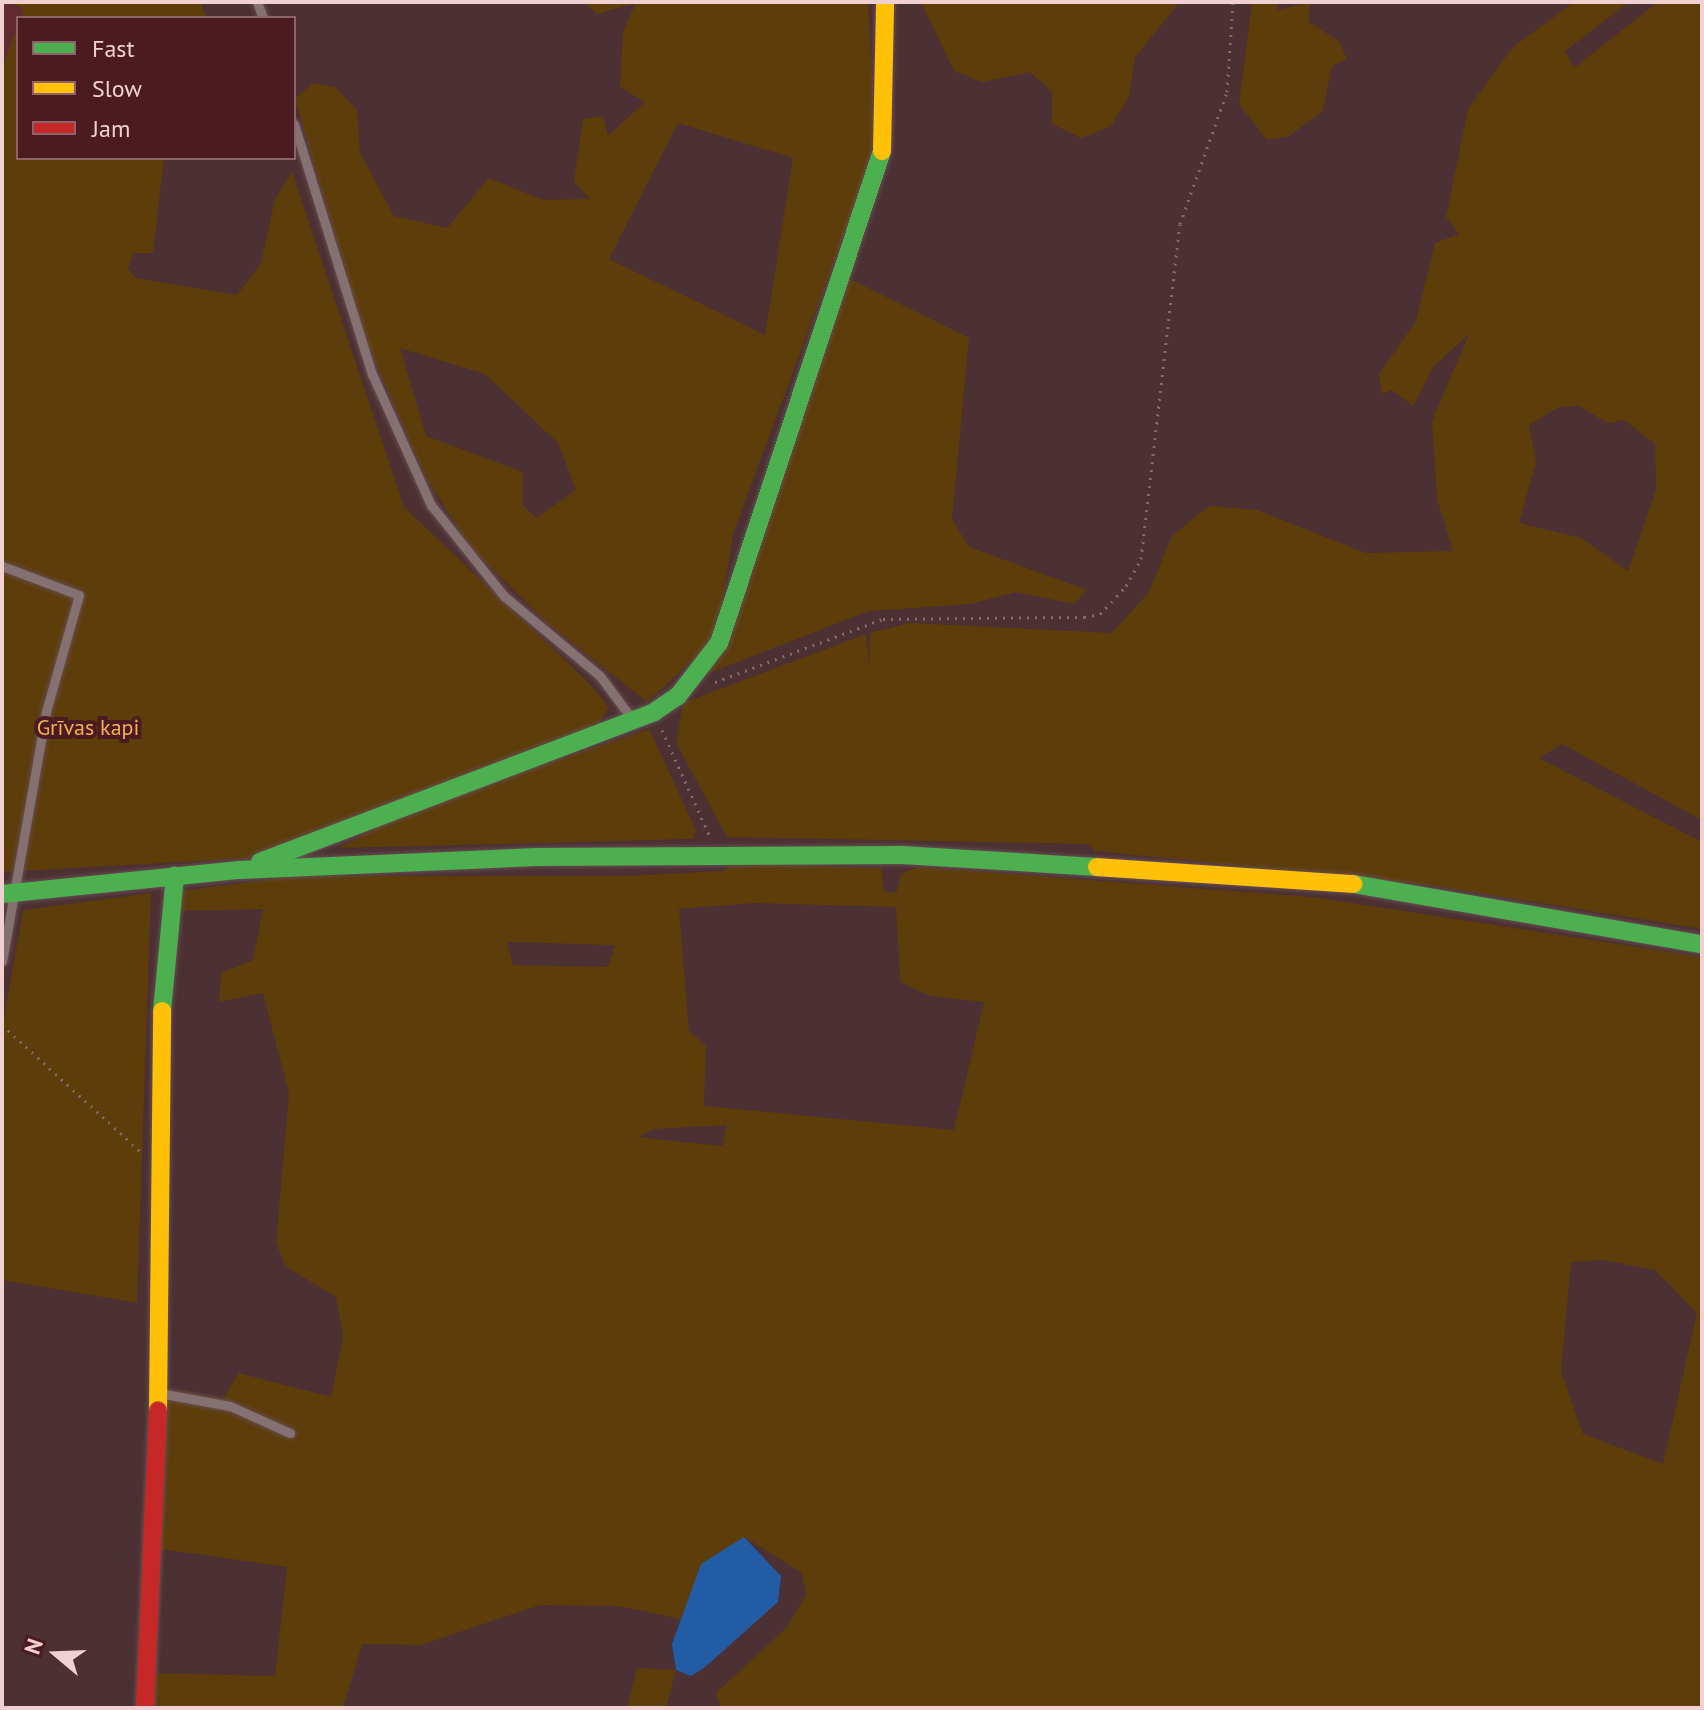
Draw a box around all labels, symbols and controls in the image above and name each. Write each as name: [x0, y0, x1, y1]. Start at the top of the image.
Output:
legend: [16, 16, 296, 160]
text: Fast: [92, 33, 135, 64]
text: Slow: [92, 73, 142, 104]
text: Jam: [92, 113, 130, 144]
park label: Grīvas kapi: [37, 715, 139, 741]
north arrow: [16, 1614, 96, 1694]
text: N: [18, 1635, 49, 1658]

